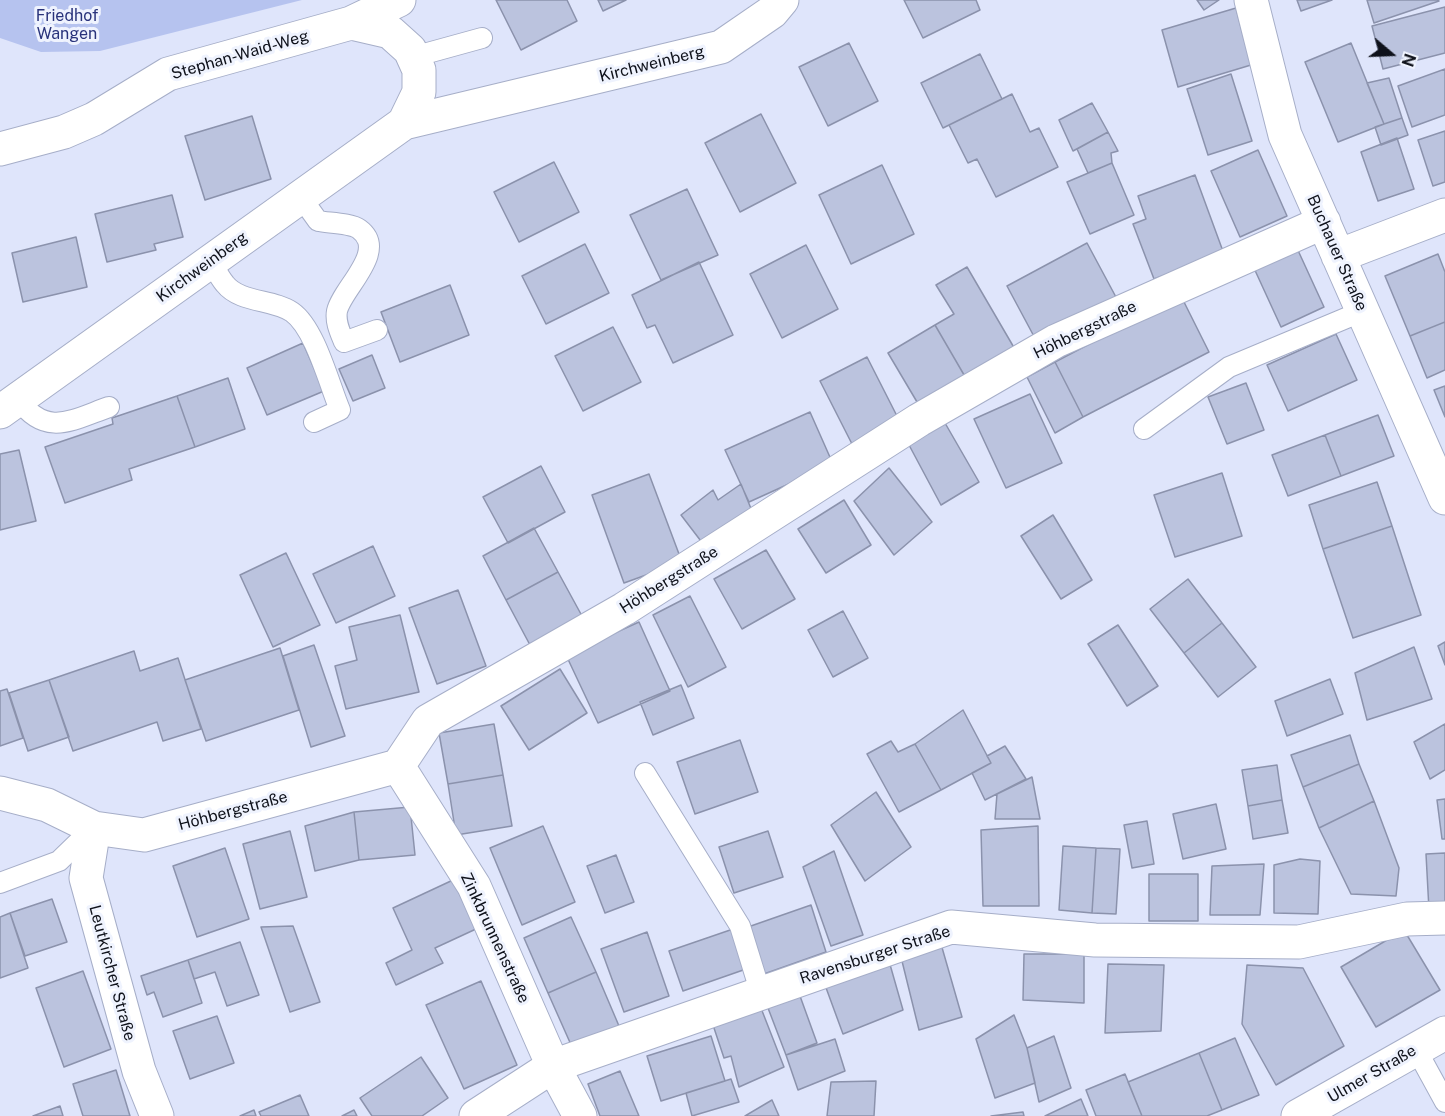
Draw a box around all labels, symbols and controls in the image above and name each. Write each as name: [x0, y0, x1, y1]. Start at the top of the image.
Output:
park label: Friedhof Wangen: [36, 6, 98, 44]
north arrow: [1361, 24, 1421, 84]
street label: Stephan-Waid-Weg: [169, 26, 311, 84]
street label: Kirchweinberg: [597, 42, 707, 86]
text: N: [1397, 51, 1420, 69]
street label: Buchauer Straße: [1303, 192, 1371, 314]
street label: Kirchweinberg: [153, 228, 251, 306]
street label: Höhbergstraße: [1030, 297, 1140, 363]
street label: Höhbergstraße: [616, 542, 722, 618]
street label: Höhbergstraße: [176, 787, 290, 835]
street label: Zinkbrunnenstraße: [456, 870, 534, 1006]
street label: Leutkircher Straße: [85, 903, 139, 1043]
street label: Ravensburger Straße: [797, 922, 953, 988]
street label: Ulmer Straße: [1324, 1041, 1420, 1107]

